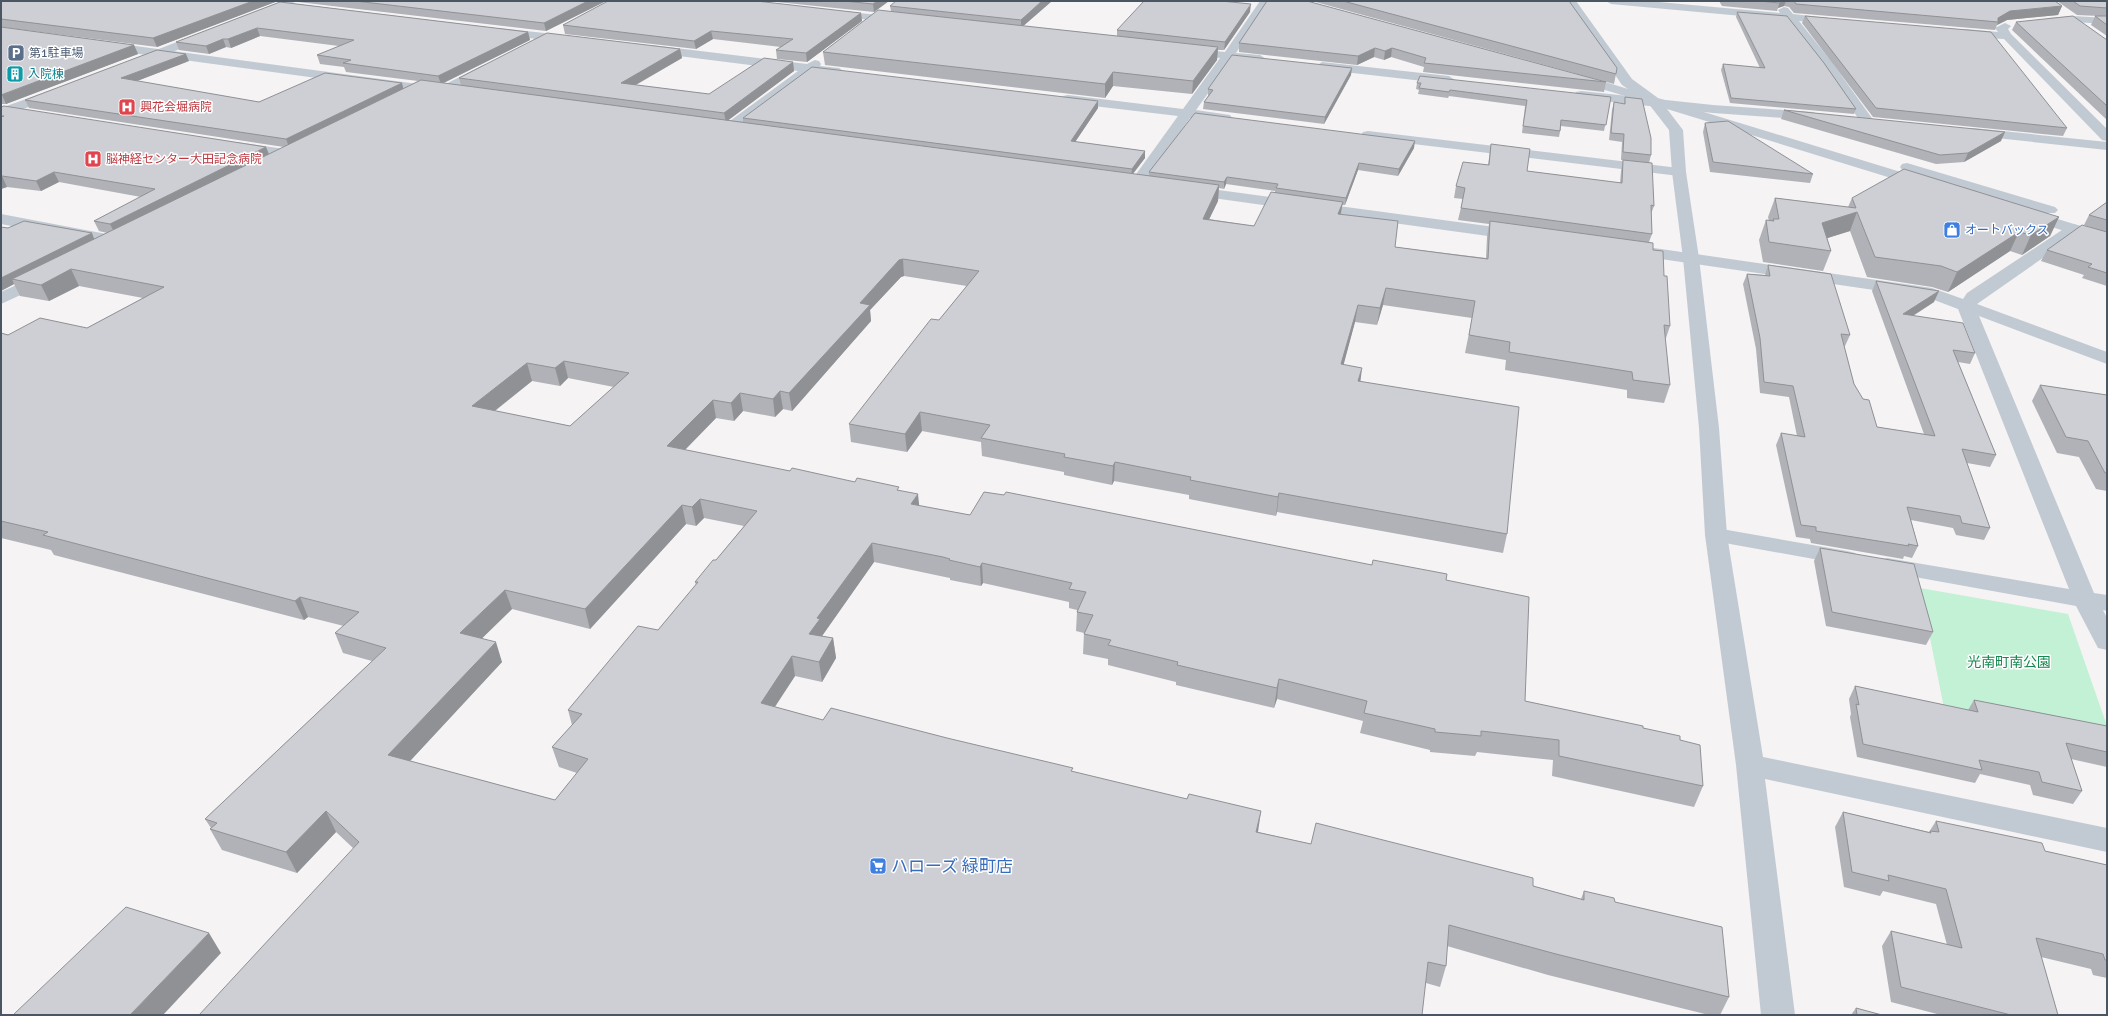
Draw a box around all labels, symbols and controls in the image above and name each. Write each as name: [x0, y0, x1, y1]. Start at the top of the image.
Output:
parking icon: 第1駐車場: [6, 43, 26, 63]
place label: 第1駐車場: [29, 46, 83, 61]
building icon: 入院棟: [5, 64, 25, 84]
place label: 入院棟: [28, 67, 64, 82]
hospital icon: 興花会堀病院: [117, 97, 137, 117]
place label: 興花会堀病院: [140, 100, 212, 115]
hospital icon: 脳神経センター大田記念病院: [83, 149, 103, 169]
place label: 脳神経センター大田記念病院: [106, 152, 262, 167]
shop icon: オートバックス: [1942, 220, 1962, 240]
place label: オートバックス: [1965, 223, 2049, 238]
park label: 光南町南公園: [1967, 654, 2051, 671]
supermarket icon: ハローズ 緑町店: [868, 856, 888, 876]
place label: ハローズ 緑町店: [891, 856, 1013, 877]

